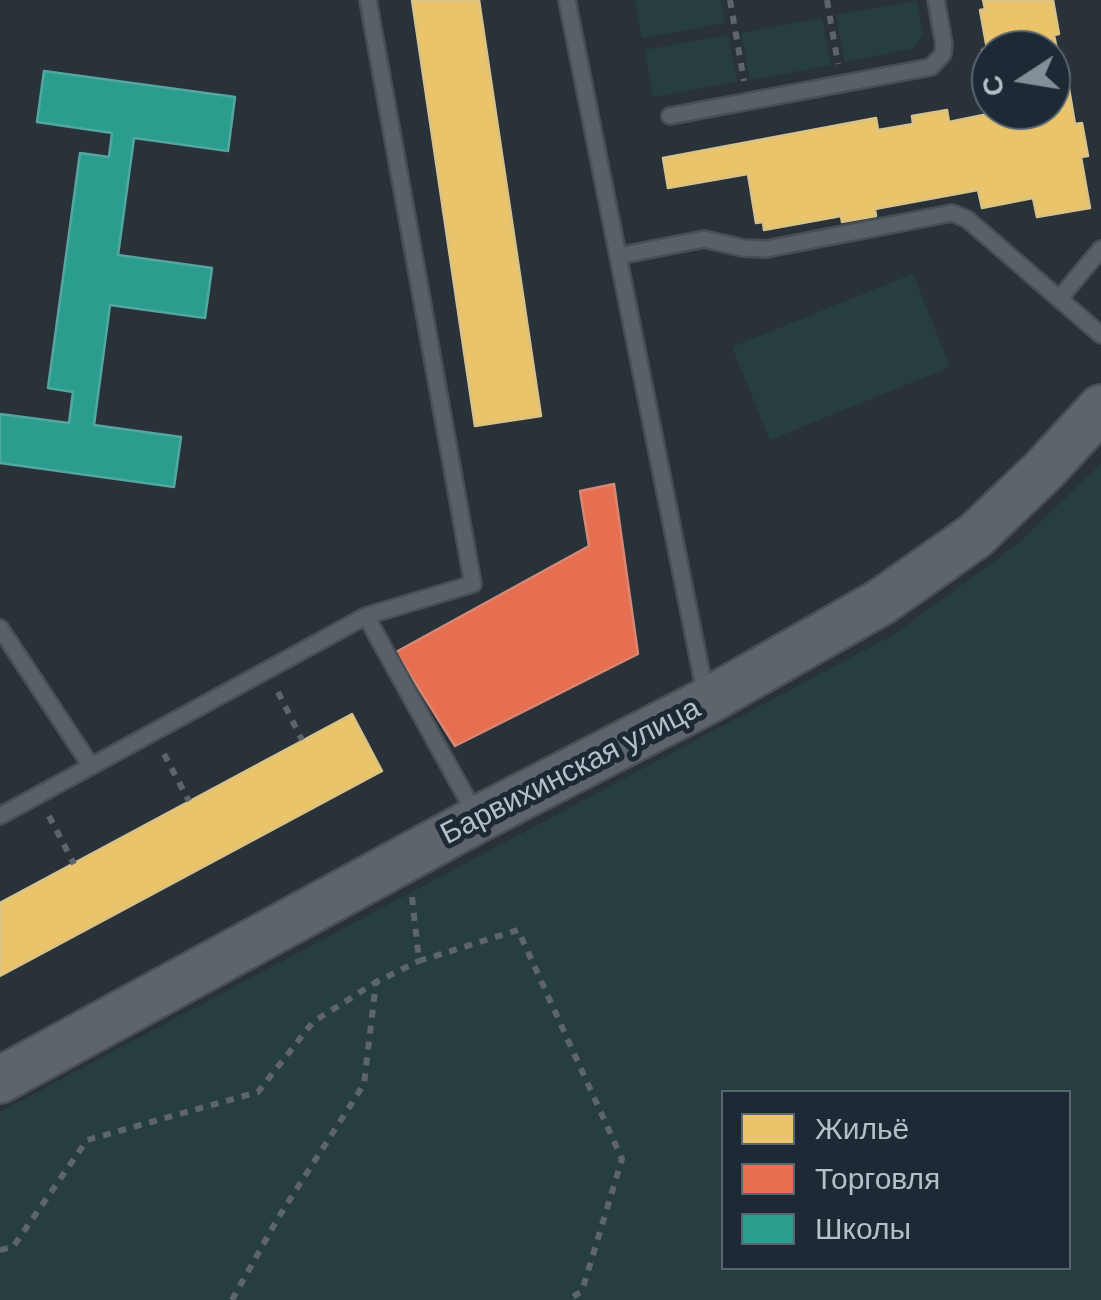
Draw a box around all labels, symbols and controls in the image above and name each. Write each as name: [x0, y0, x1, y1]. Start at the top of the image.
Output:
north arrow: [971, 30, 1071, 130]
text: С: [976, 73, 1010, 99]
street label: Барвихинская улица: [435, 691, 707, 853]
legend: [721, 1090, 1071, 1270]
text: Жильё: [815, 1112, 909, 1145]
text: Торговля: [815, 1162, 940, 1195]
text: Школы: [815, 1212, 911, 1245]

